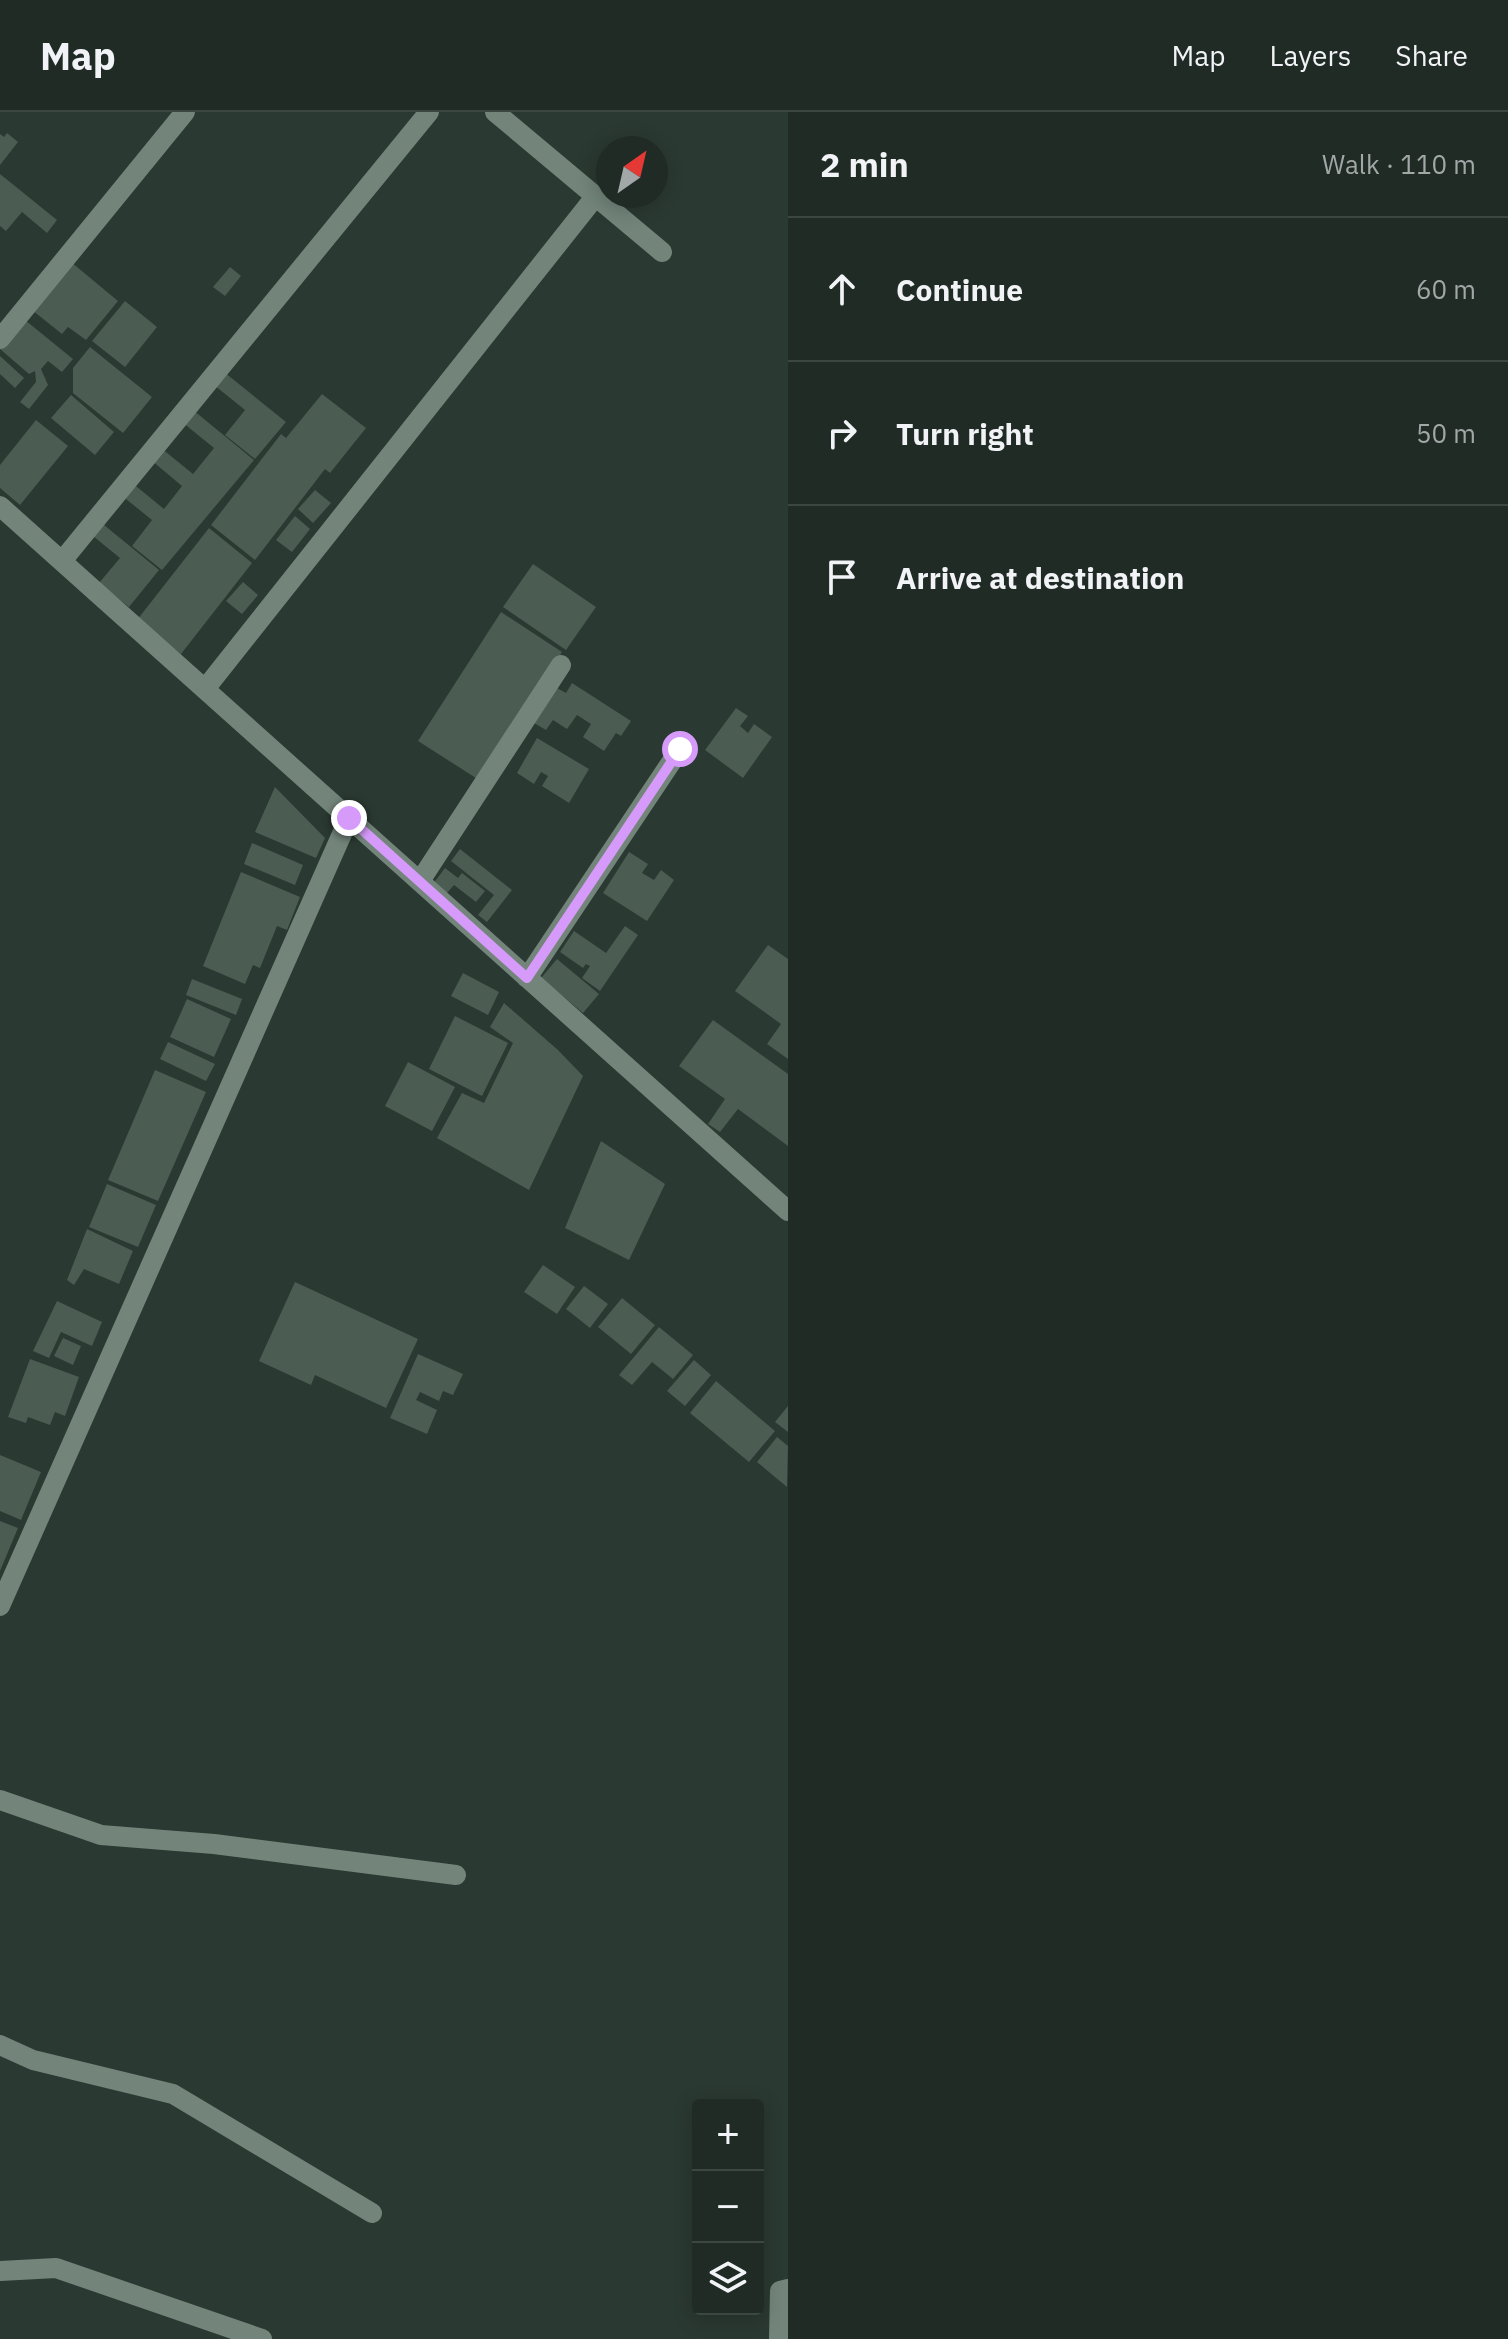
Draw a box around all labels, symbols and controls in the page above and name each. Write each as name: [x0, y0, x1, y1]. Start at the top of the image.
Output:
text: Map: [40, 31, 116, 80]
text: Map: [1171, 37, 1225, 74]
text: Layers: [1269, 37, 1351, 74]
text: Share: [1395, 37, 1468, 74]
north arrow: [596, 136, 668, 208]
text: 2 min: [820, 142, 909, 186]
text: Walk · 110 m: [1322, 147, 1476, 181]
icon: ahead: [820, 267, 864, 311]
text: Continue: [896, 270, 1023, 309]
text: 60 m: [1416, 272, 1476, 306]
icon: right: [820, 411, 864, 455]
text: Turn right: [896, 414, 1034, 453]
text: 50 m: [1416, 416, 1476, 450]
icon: arrive: [820, 555, 864, 599]
text: Arrive at destination: [896, 558, 1184, 597]
route start: [662, 731, 698, 767]
route end: [331, 800, 367, 836]
map controls: [692, 2099, 764, 2315]
button: +: [692, 2099, 764, 2171]
button: −: [692, 2171, 764, 2243]
button: layers: [692, 2243, 764, 2315]

